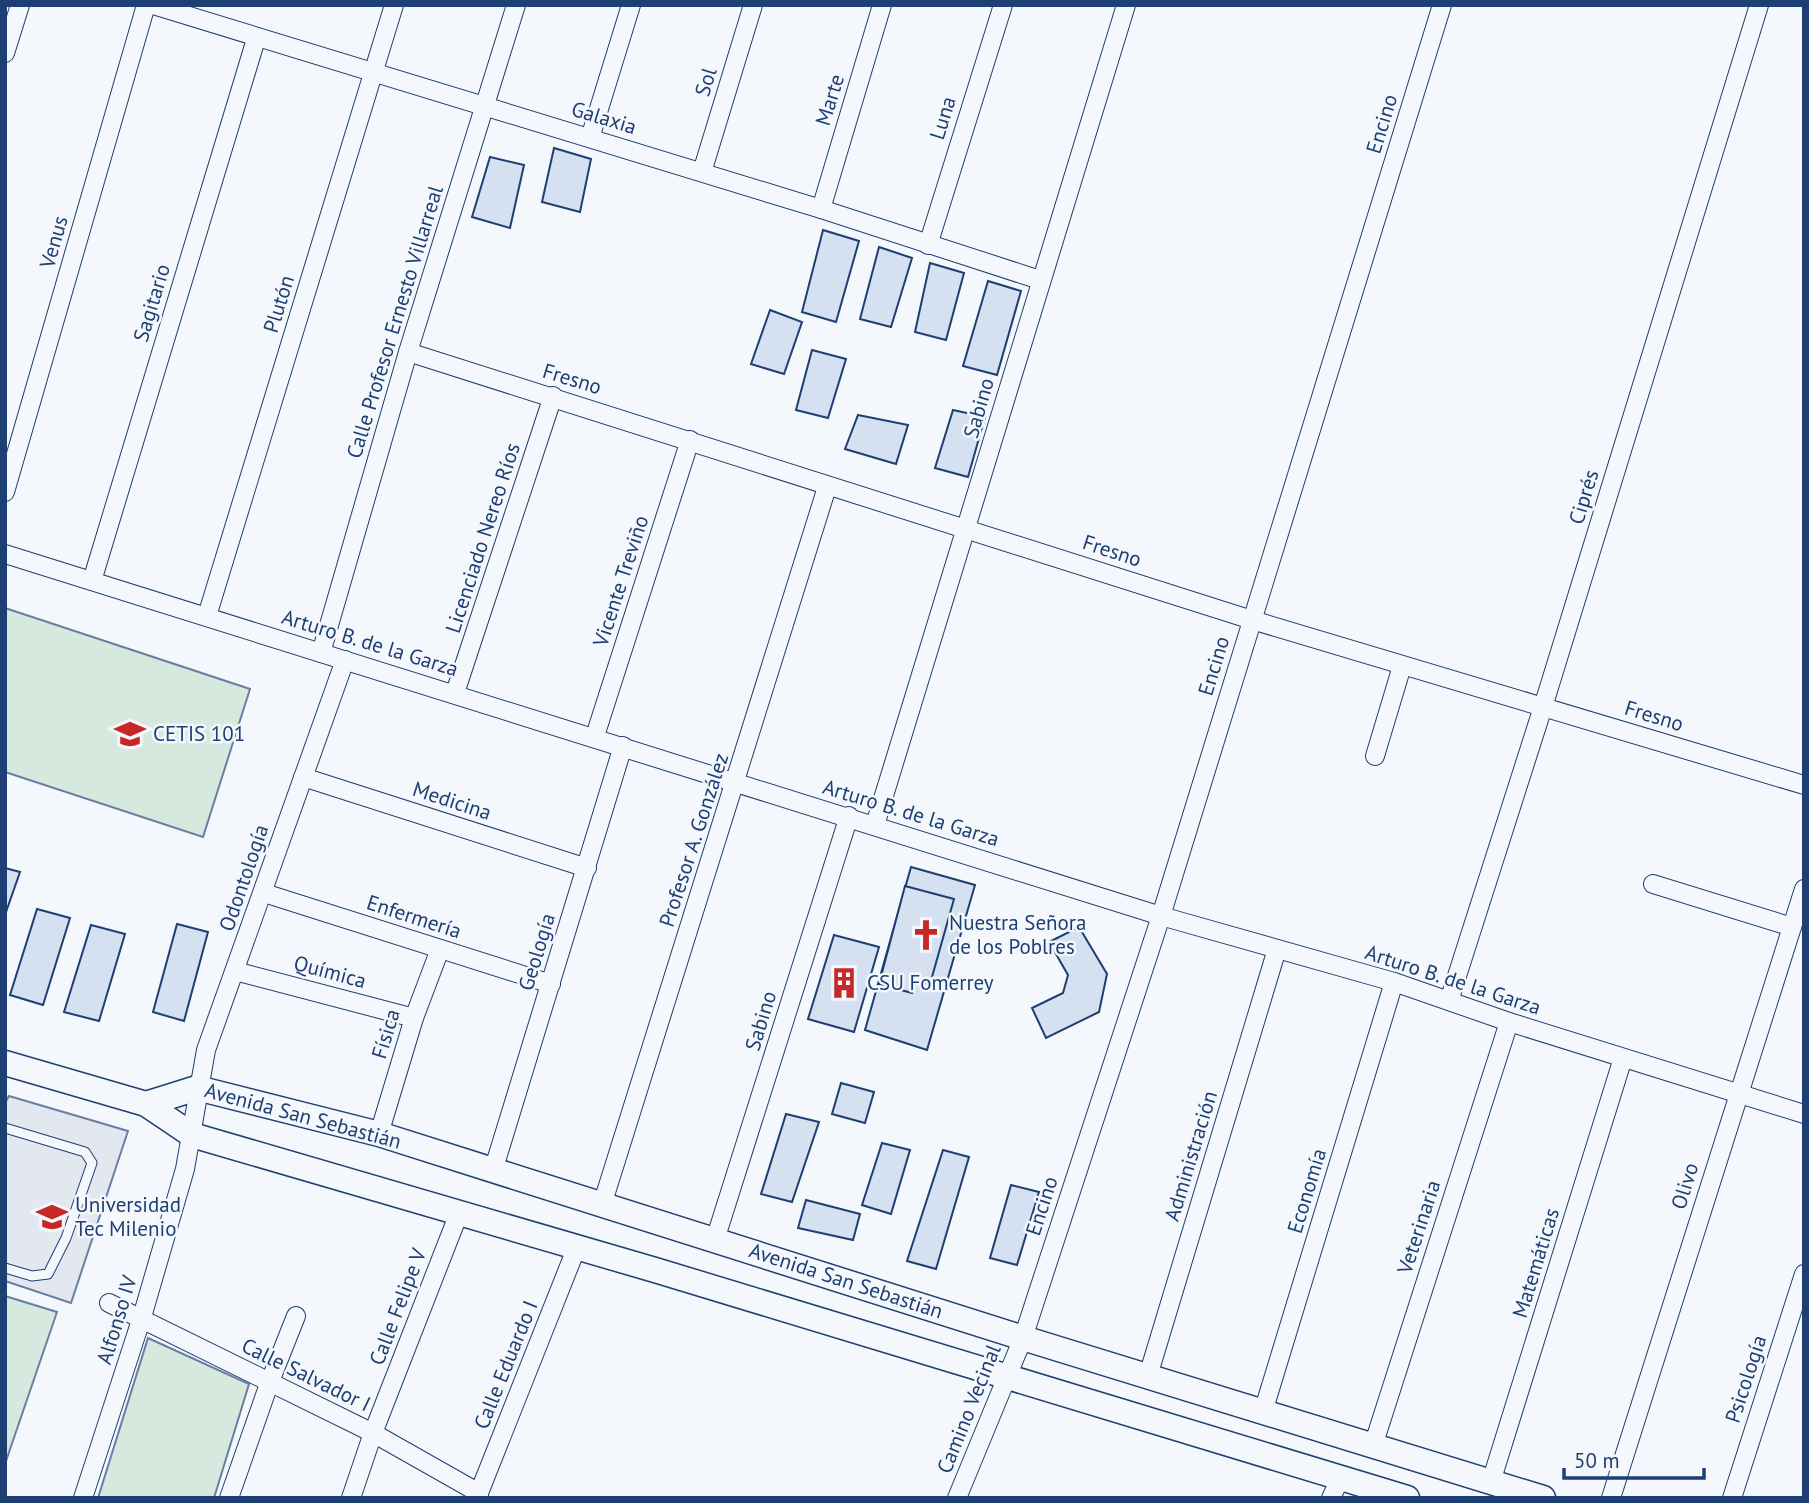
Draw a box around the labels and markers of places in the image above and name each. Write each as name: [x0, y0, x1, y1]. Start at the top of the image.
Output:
school or university icon: CETIS 101: [113, 717, 147, 751]
place label: CETIS 101: [153, 720, 245, 747]
place label: Nuestra Señora de los Poblres: [949, 909, 1086, 960]
church icon: Nuestra Señora de los Poblres: [909, 918, 943, 952]
building icon: CSU Fomerrey: [827, 966, 861, 1000]
place label: CSU Fomerrey: [867, 969, 994, 996]
place label: Universidad Tec Milenio: [75, 1191, 181, 1242]
school or university icon: Universidad Tec Milenio: [35, 1200, 69, 1234]

